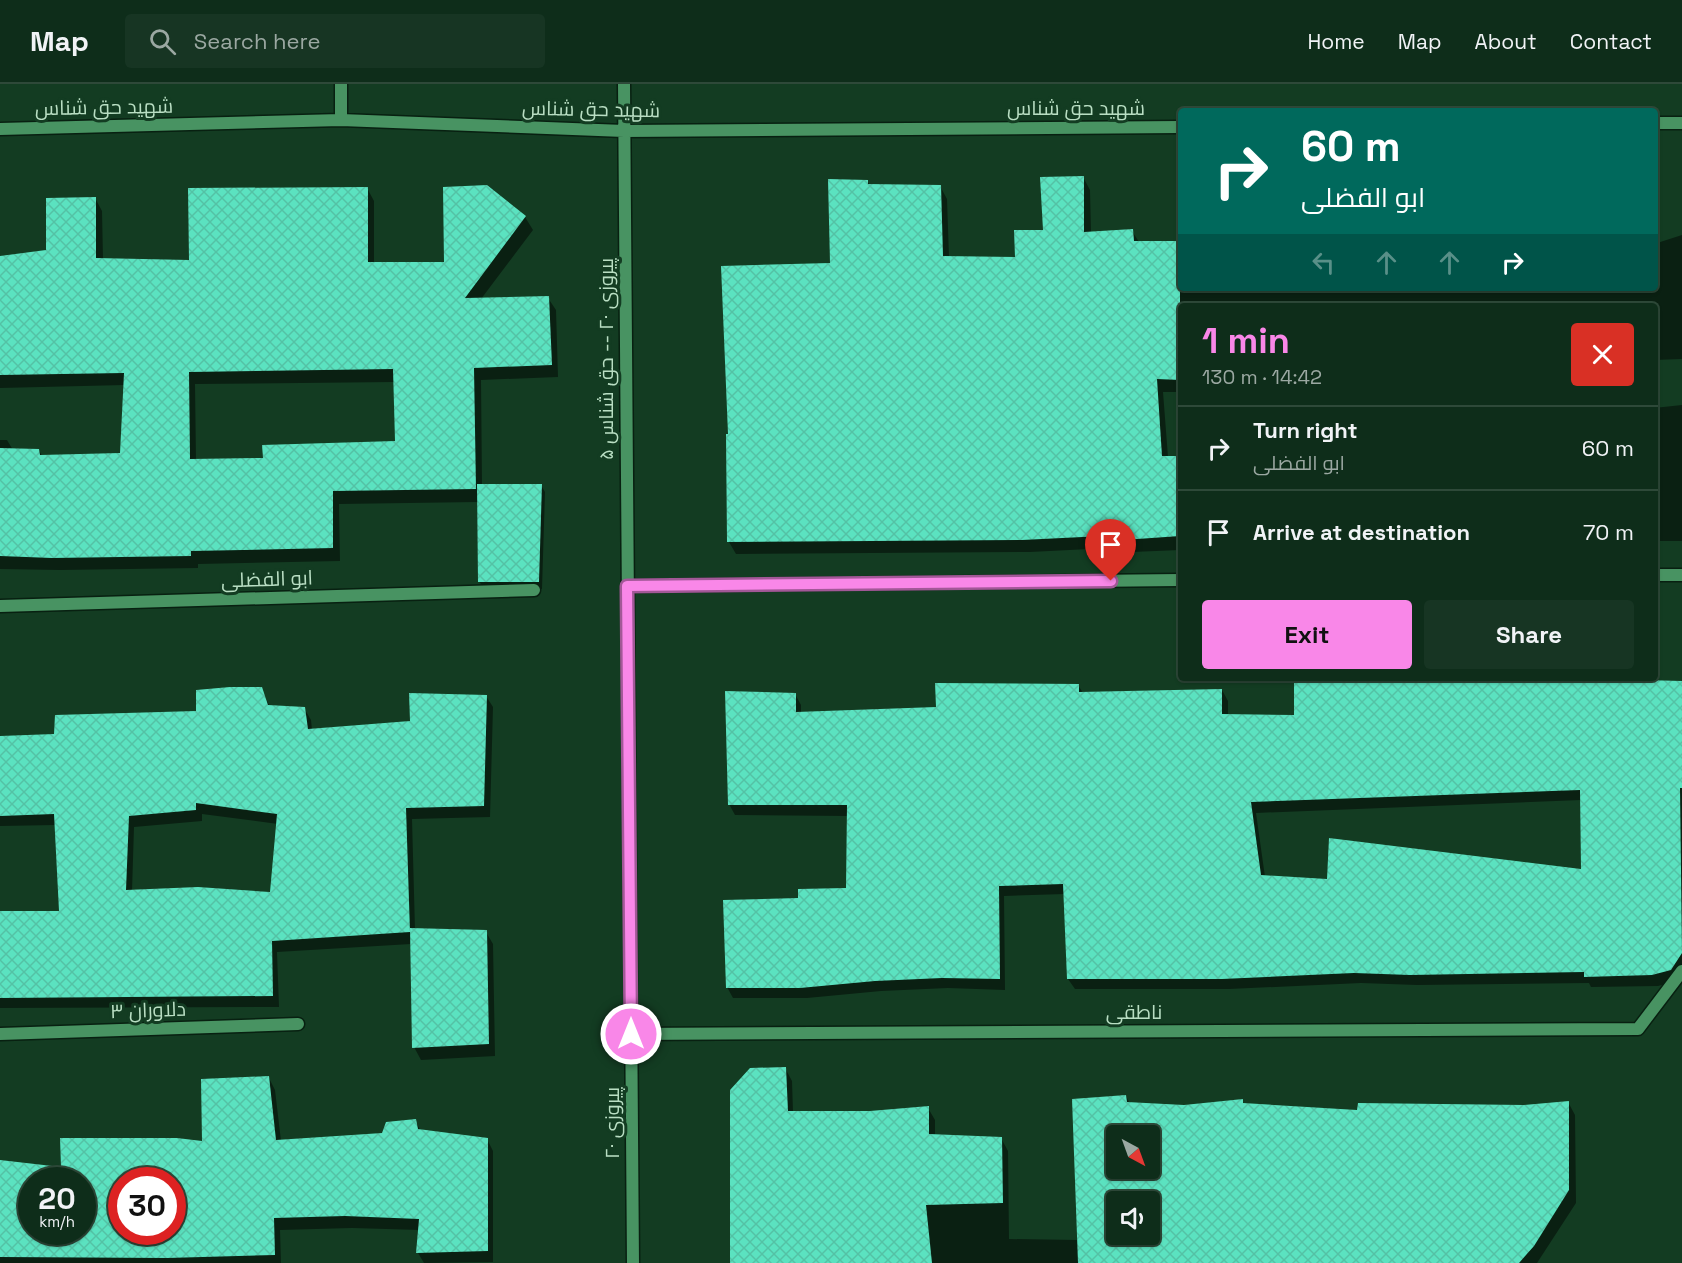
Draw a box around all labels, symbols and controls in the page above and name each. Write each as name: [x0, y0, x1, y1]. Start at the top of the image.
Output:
search box: [125, 14, 545, 68]
text: Map: [30, 23, 89, 59]
icon: search: [146, 25, 179, 58]
text: Search here: [194, 27, 321, 55]
text: Home: [1307, 28, 1365, 55]
text: Map: [1398, 28, 1442, 55]
text: About: [1475, 28, 1537, 55]
text: Contact: [1570, 28, 1652, 55]
street label: شهید حق شناس: [35, 93, 173, 121]
street label: شهید حق شناس: [522, 95, 660, 123]
street label: شهید حق شناس: [1007, 95, 1145, 121]
text: 60 m: [1301, 120, 1401, 173]
icon: right: [1202, 132, 1280, 210]
text: ابو الفضلی: [1301, 180, 1425, 215]
icon: left: [1307, 246, 1340, 279]
icon: ahead: [1370, 246, 1403, 279]
icon: ahead: [1433, 246, 1466, 279]
icon: right: [1496, 246, 1529, 279]
street label: پیروزی ۲۰ -- حق شناس ۵: [593, 257, 619, 460]
text: 1 min: [1202, 318, 1290, 364]
button: close: [1571, 323, 1634, 386]
text: 130 m · 14:42: [1202, 364, 1322, 390]
text: Turn right: [1253, 416, 1358, 444]
icon: right: [1202, 432, 1235, 465]
text: 60 m: [1582, 434, 1634, 462]
text: ابو الفضلی: [1253, 450, 1345, 476]
icon: arrive: [1202, 516, 1235, 549]
text: Arrive at destination: [1253, 518, 1470, 546]
text: 70 m: [1583, 518, 1634, 546]
pin: [1085, 519, 1136, 581]
icon: arrive: [1094, 528, 1127, 561]
street label: ابو الفضلی: [221, 564, 313, 594]
button: Exit: [1202, 600, 1412, 669]
button: Share: [1424, 600, 1634, 669]
street label: دلاوران ۳: [110, 996, 186, 1024]
street label: ناطقی: [1106, 999, 1162, 1025]
position arrow: [599, 1002, 663, 1066]
street label: پیروزی ۲۰: [599, 1086, 625, 1159]
north arrow: [1106, 1125, 1160, 1179]
map controls: [1106, 1125, 1160, 1245]
speed limit sign: 30: [108, 1167, 186, 1245]
text: 20: [38, 1179, 76, 1218]
button: sound: [1106, 1191, 1160, 1245]
text: km/h: [39, 1212, 75, 1231]

